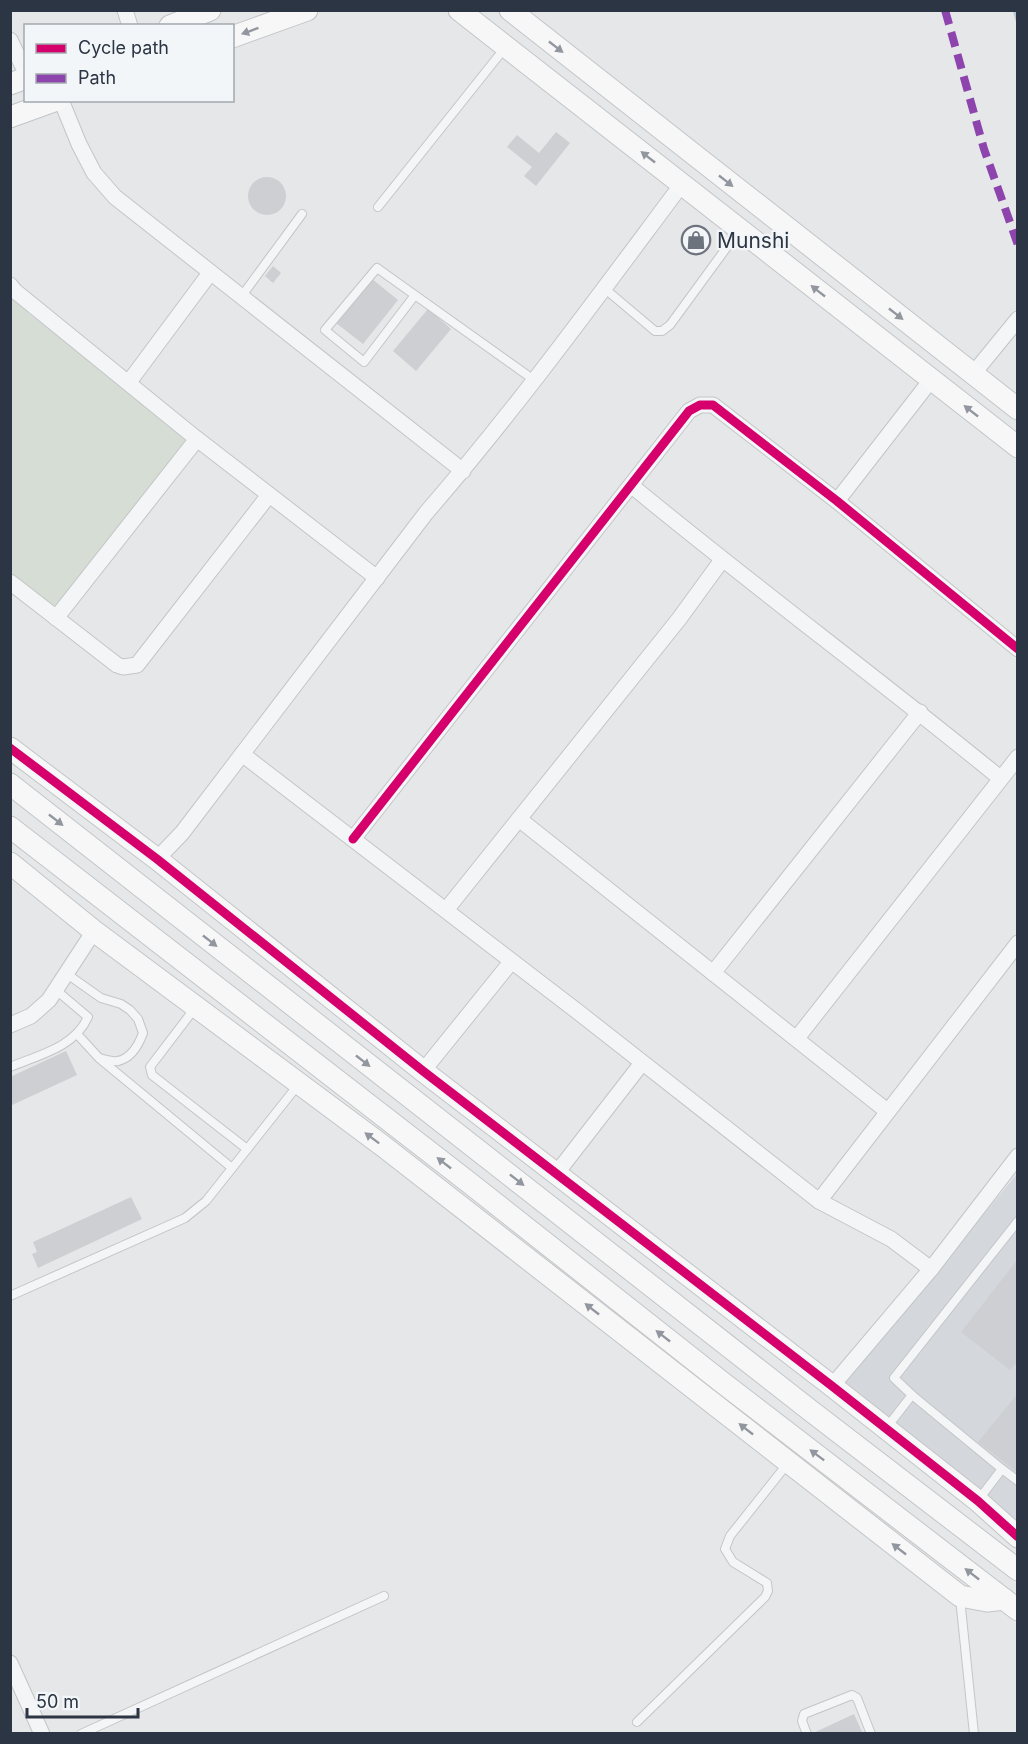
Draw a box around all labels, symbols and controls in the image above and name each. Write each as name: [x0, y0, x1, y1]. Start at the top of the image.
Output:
legend: [24, 24, 234, 102]
one-way arrow: [241, 27, 259, 36]
text: Cycle path: [78, 37, 169, 58]
one-way arrow: [548, 40, 564, 53]
text: Path: [78, 67, 116, 88]
one-way arrow: [641, 152, 656, 164]
one-way arrow: [718, 174, 733, 186]
shop icon: Munshi: [680, 224, 712, 256]
place label: Munshi: [717, 228, 789, 253]
one-way arrow: [810, 284, 826, 297]
one-way arrow: [888, 307, 904, 320]
one-way arrow: [964, 406, 979, 418]
one-way arrow: [49, 813, 64, 825]
one-way arrow: [202, 934, 217, 946]
one-way arrow: [355, 1054, 371, 1067]
one-way arrow: [364, 1132, 380, 1144]
one-way arrow: [436, 1158, 451, 1170]
one-way arrow: [509, 1174, 525, 1187]
one-way arrow: [584, 1303, 600, 1316]
one-way arrow: [655, 1330, 670, 1342]
one-way arrow: [738, 1423, 753, 1435]
one-way arrow: [809, 1450, 824, 1462]
one-way arrow: [892, 1543, 907, 1555]
one-way arrow: [964, 1568, 979, 1580]
scale bar: [27, 1681, 138, 1719]
text: 50 m: [36, 1691, 79, 1712]

